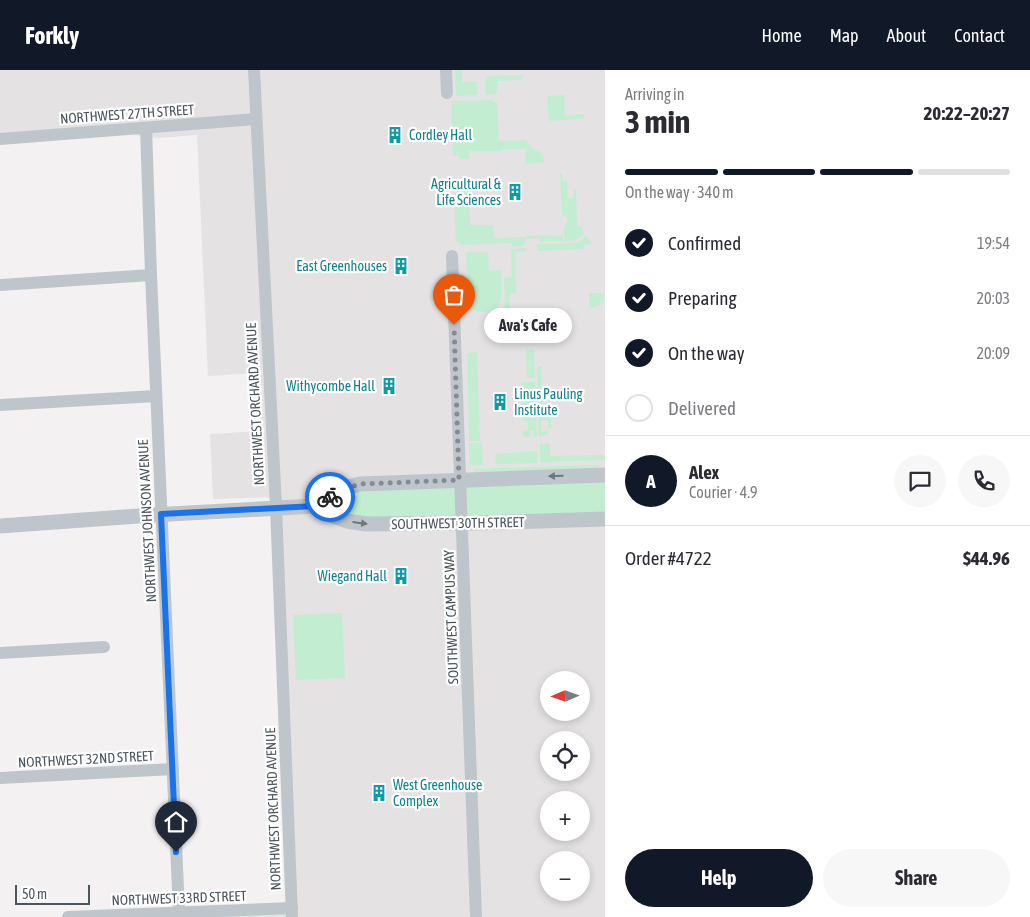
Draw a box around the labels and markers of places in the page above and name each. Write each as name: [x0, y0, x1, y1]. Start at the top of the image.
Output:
building icon: Cordley Hall: [385, 125, 405, 145]
place label: Cordley Hall: [409, 127, 472, 143]
place label: Agricultural & Life Sciences: [431, 176, 502, 208]
building icon: Agricultural & Life Sciences: [505, 182, 525, 202]
building icon: East Greenhouses: [391, 256, 411, 276]
place label: East Greenhouses: [296, 258, 387, 274]
pin: [433, 274, 475, 325]
callout: Ava's Cafe: [484, 308, 572, 342]
building icon: Withycombe Hall: [379, 376, 399, 396]
place label: Withycombe Hall: [286, 378, 375, 394]
place label: Linus Pauling Institute: [514, 386, 583, 418]
building icon: Linus Pauling Institute: [490, 392, 510, 412]
building icon: Wiegand Hall: [391, 566, 411, 586]
place label: Wiegand Hall: [318, 568, 387, 584]
place label: West Greenhouse Complex: [393, 777, 482, 809]
building icon: West Greenhouse Complex: [369, 783, 389, 803]
pin: [155, 801, 197, 852]

